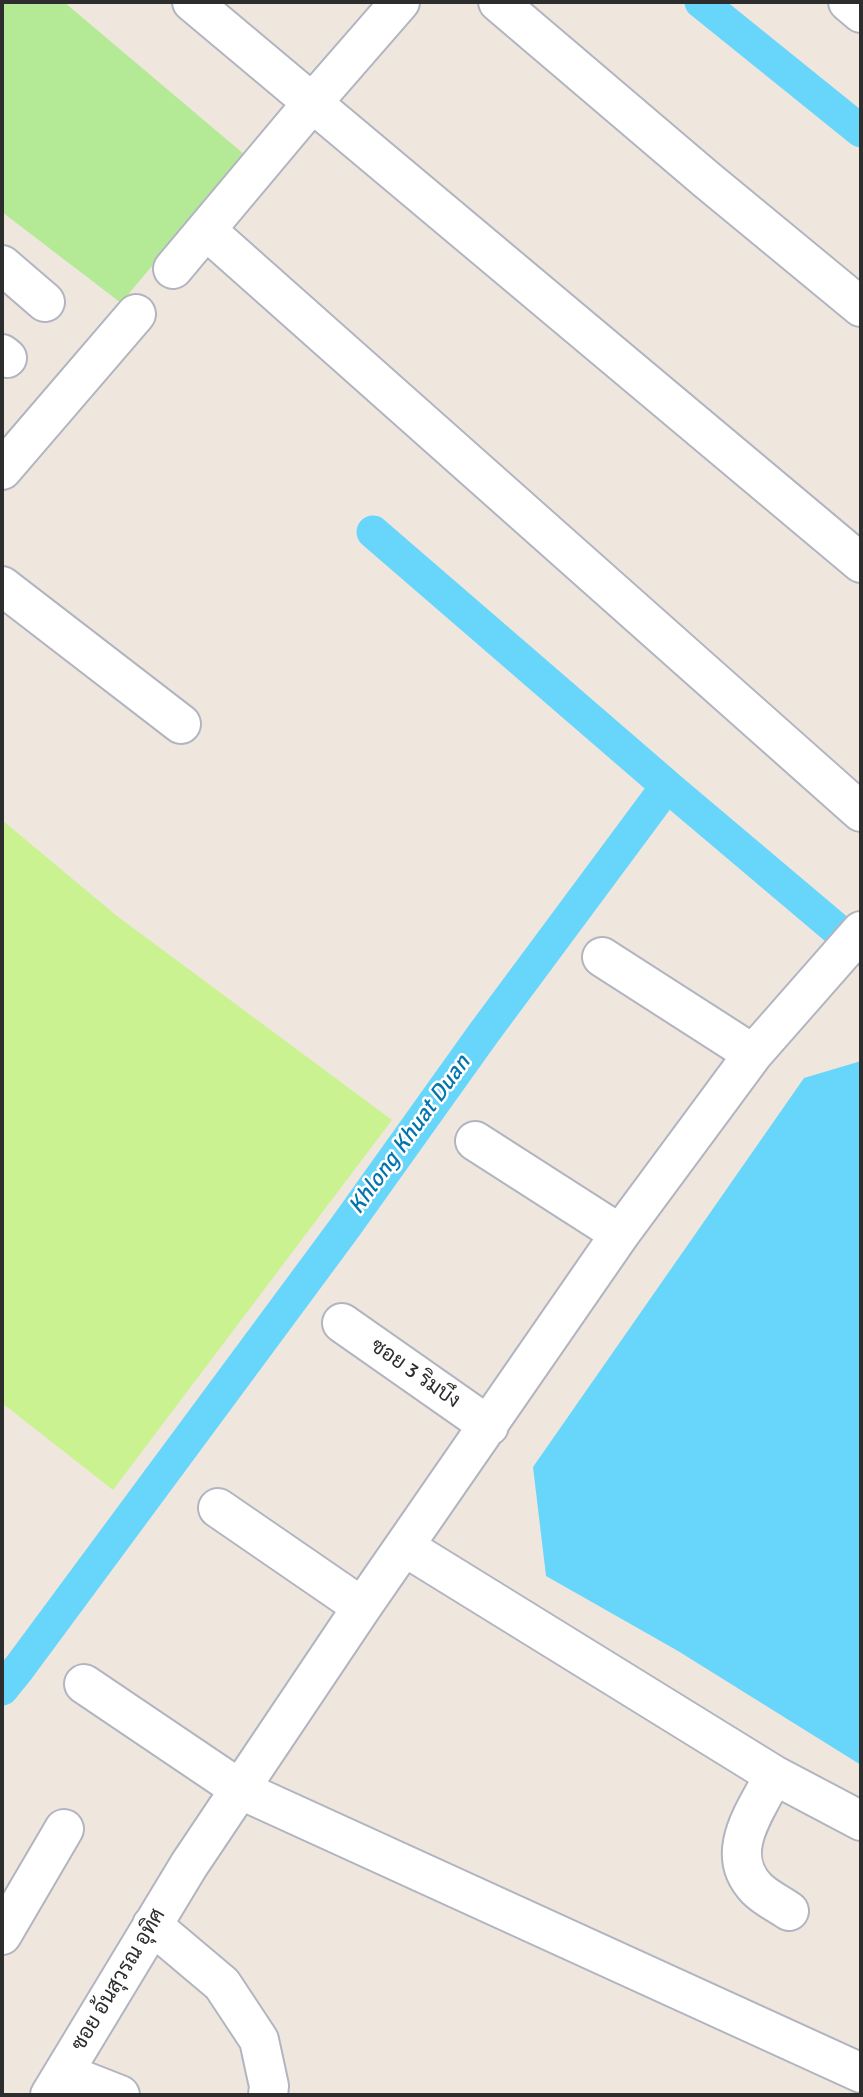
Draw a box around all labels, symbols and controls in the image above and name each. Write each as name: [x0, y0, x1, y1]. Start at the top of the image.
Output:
water label: Khlong Khuat Duan: [343, 1050, 477, 1220]
street label: ซอย 3 ริมบึง: [365, 1334, 465, 1414]
street label: ซอย อ้นสุวรณ อุทิศ: [67, 1904, 171, 2056]

